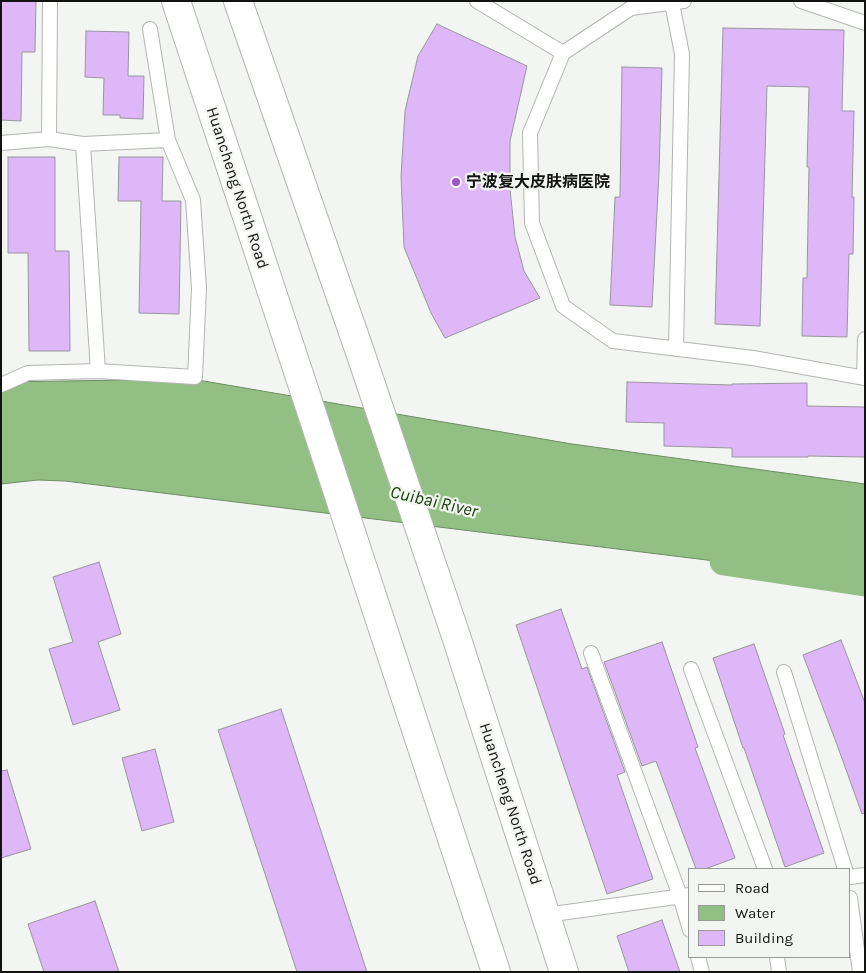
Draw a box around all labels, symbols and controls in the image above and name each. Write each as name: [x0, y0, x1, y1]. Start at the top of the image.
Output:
street label: Huancheng North Road: [202, 105, 272, 271]
place label: 宁波复大皮肤病医院: [466, 172, 610, 192]
marker: 宁波复大皮肤病医院: [450, 176, 462, 188]
water label: Cuibai River: [388, 481, 480, 523]
street label: Huancheng North Road: [475, 721, 545, 887]
legend: [688, 868, 851, 958]
text: Road: [735, 879, 770, 897]
text: Water: [735, 904, 775, 922]
text: Building: [735, 929, 793, 947]

